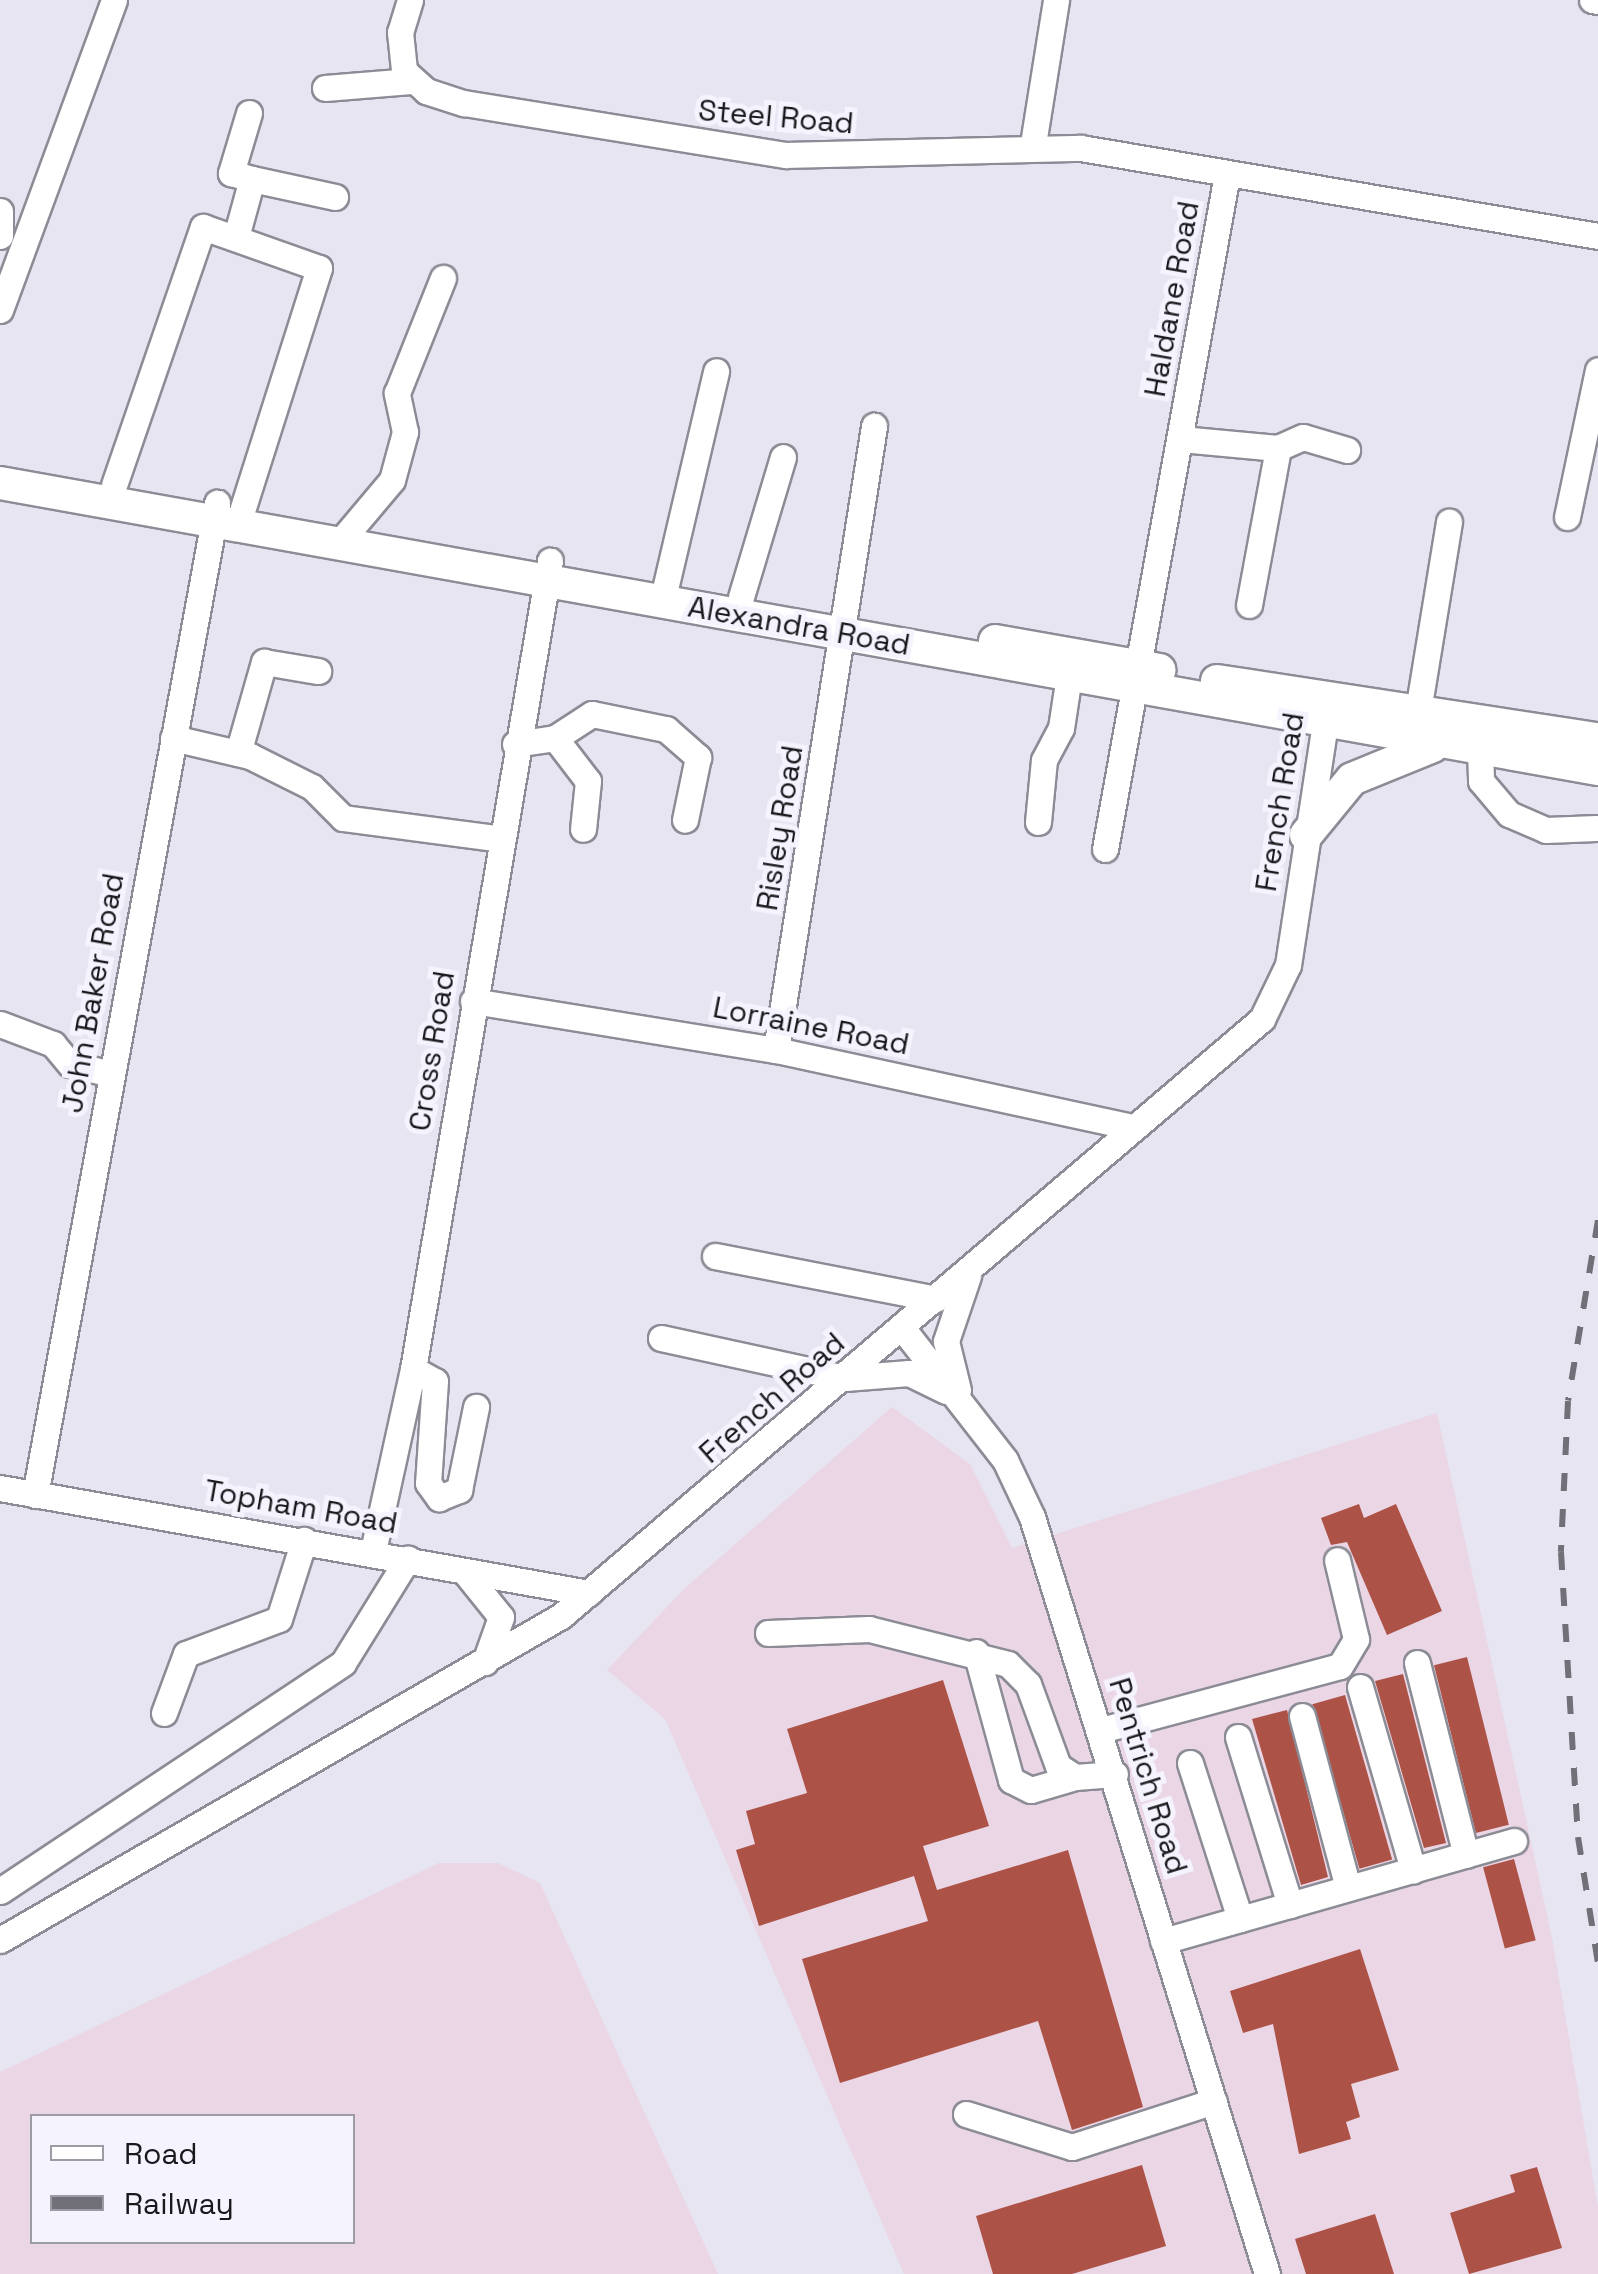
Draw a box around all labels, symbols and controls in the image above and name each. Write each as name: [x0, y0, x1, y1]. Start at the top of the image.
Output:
street label: Steel Road: [697, 92, 855, 142]
street label: Haldane Road: [1137, 198, 1207, 400]
street label: Alexandra Road: [685, 589, 913, 663]
street label: French Road: [1248, 710, 1312, 894]
street label: Risley Road: [749, 743, 811, 913]
street label: John Baker Road: [54, 870, 132, 1116]
street label: Cross Road: [402, 968, 462, 1134]
street label: Lorraine Road: [710, 989, 912, 1063]
street label: French Road: [692, 1325, 852, 1471]
street label: Topham Road: [202, 1472, 400, 1542]
street label: Pentrich Road: [1101, 1673, 1195, 1879]
legend: [30, 2114, 355, 2244]
text: Road: [124, 2134, 198, 2173]
text: Railway: [124, 2184, 234, 2223]

